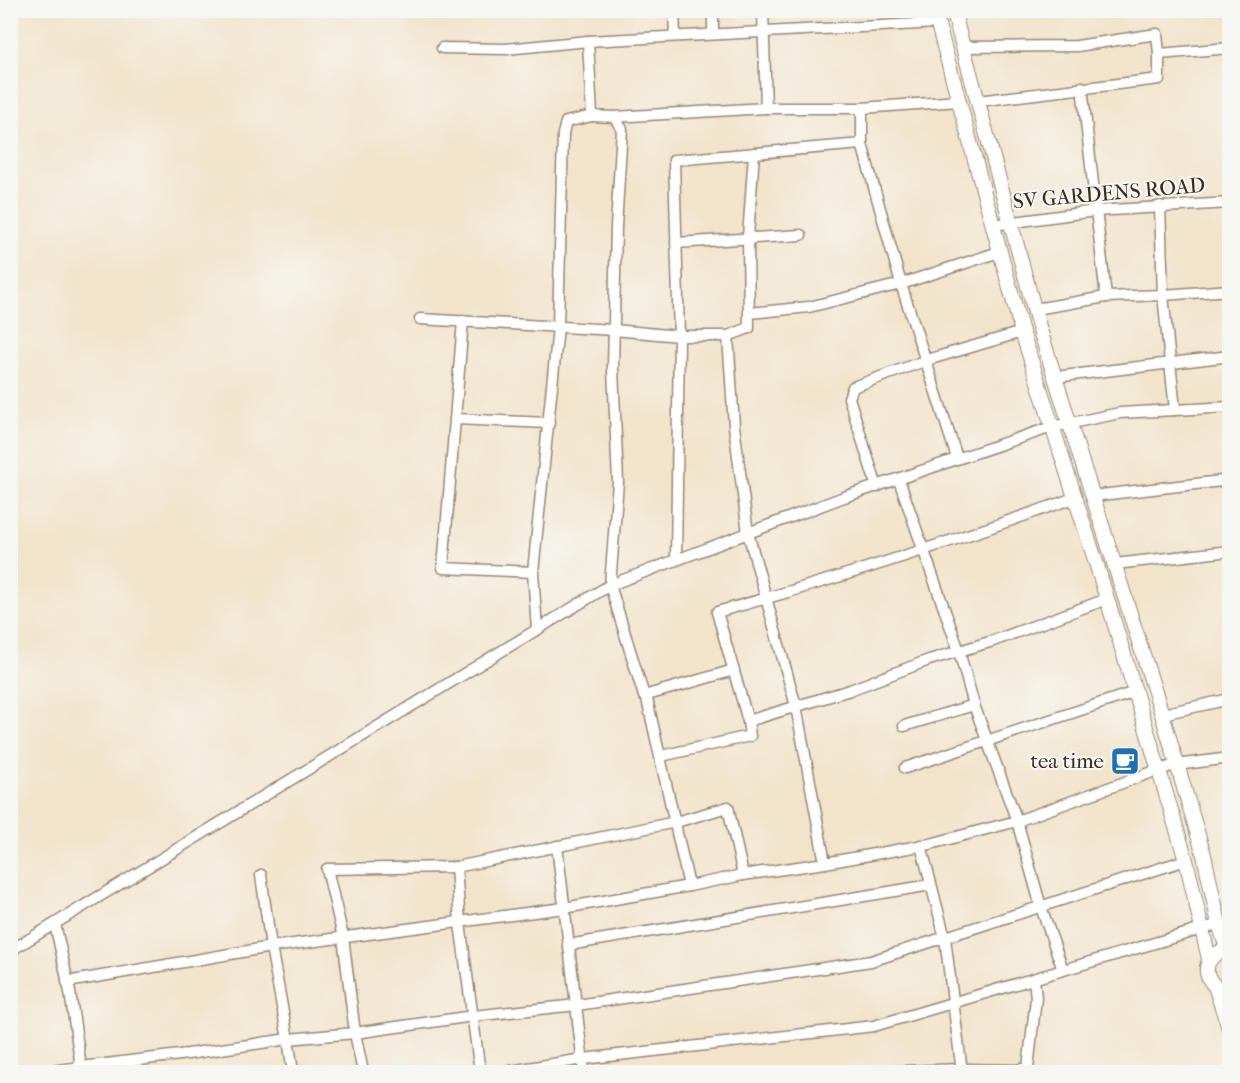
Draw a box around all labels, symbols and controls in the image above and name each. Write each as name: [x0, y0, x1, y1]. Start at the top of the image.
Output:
street label: SV GARDENS ROAD: [1012, 173, 1206, 213]
cafe icon: tea time: [1109, 745, 1141, 777]
place label: tea time: [1030, 749, 1104, 773]

